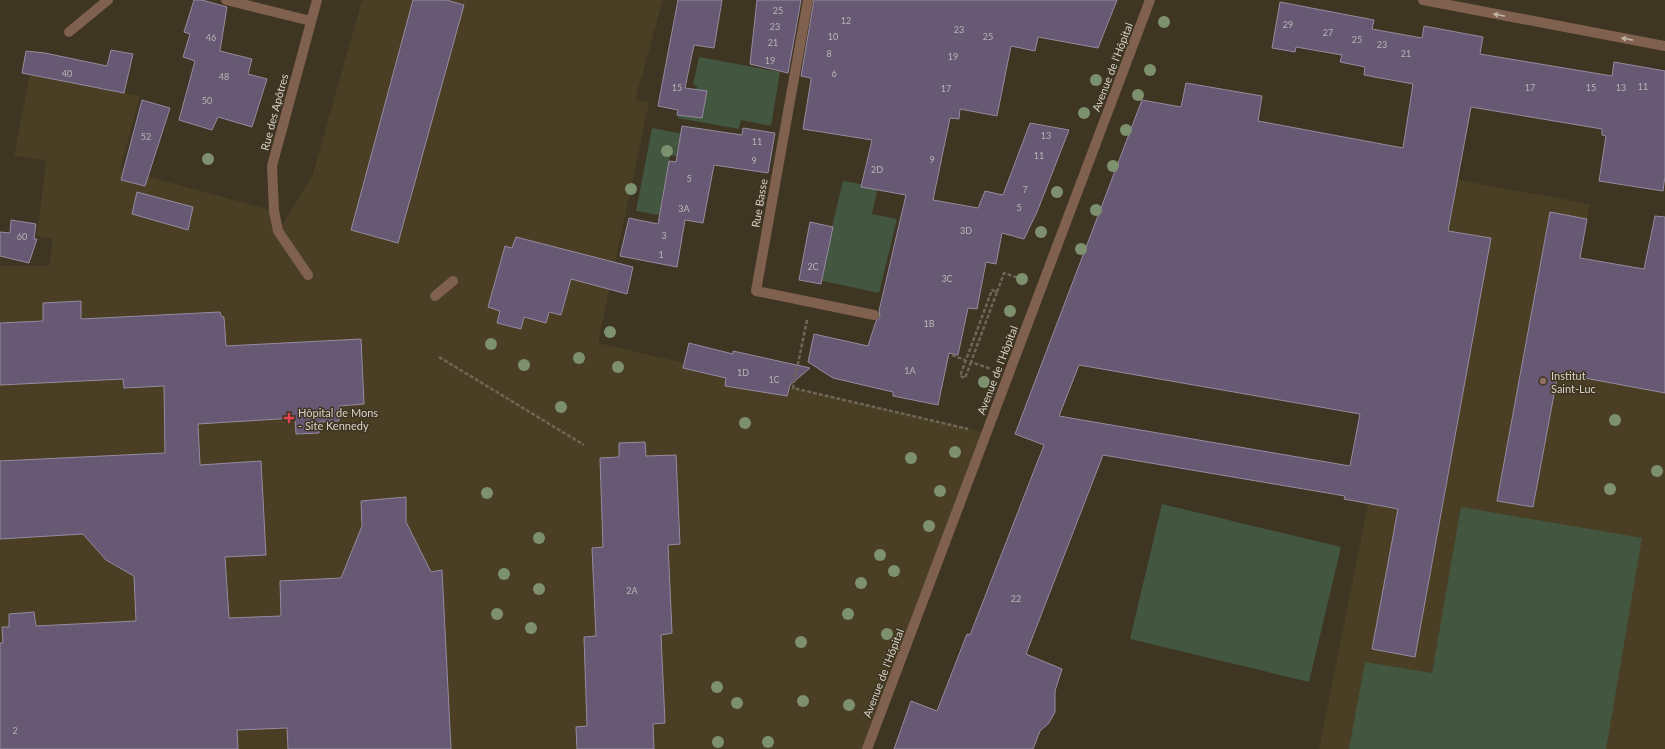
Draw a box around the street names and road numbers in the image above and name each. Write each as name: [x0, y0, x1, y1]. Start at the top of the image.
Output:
street label: Avenue de l'Hôpital: [1089, 21, 1135, 113]
street label: Rue des Apôtres: [258, 72, 291, 152]
street label: Rue Basse: [748, 177, 770, 228]
street label: Avenue de l'Hôpital: [974, 324, 1020, 416]
street label: Avenue de l'Hôpital: [860, 627, 906, 719]

